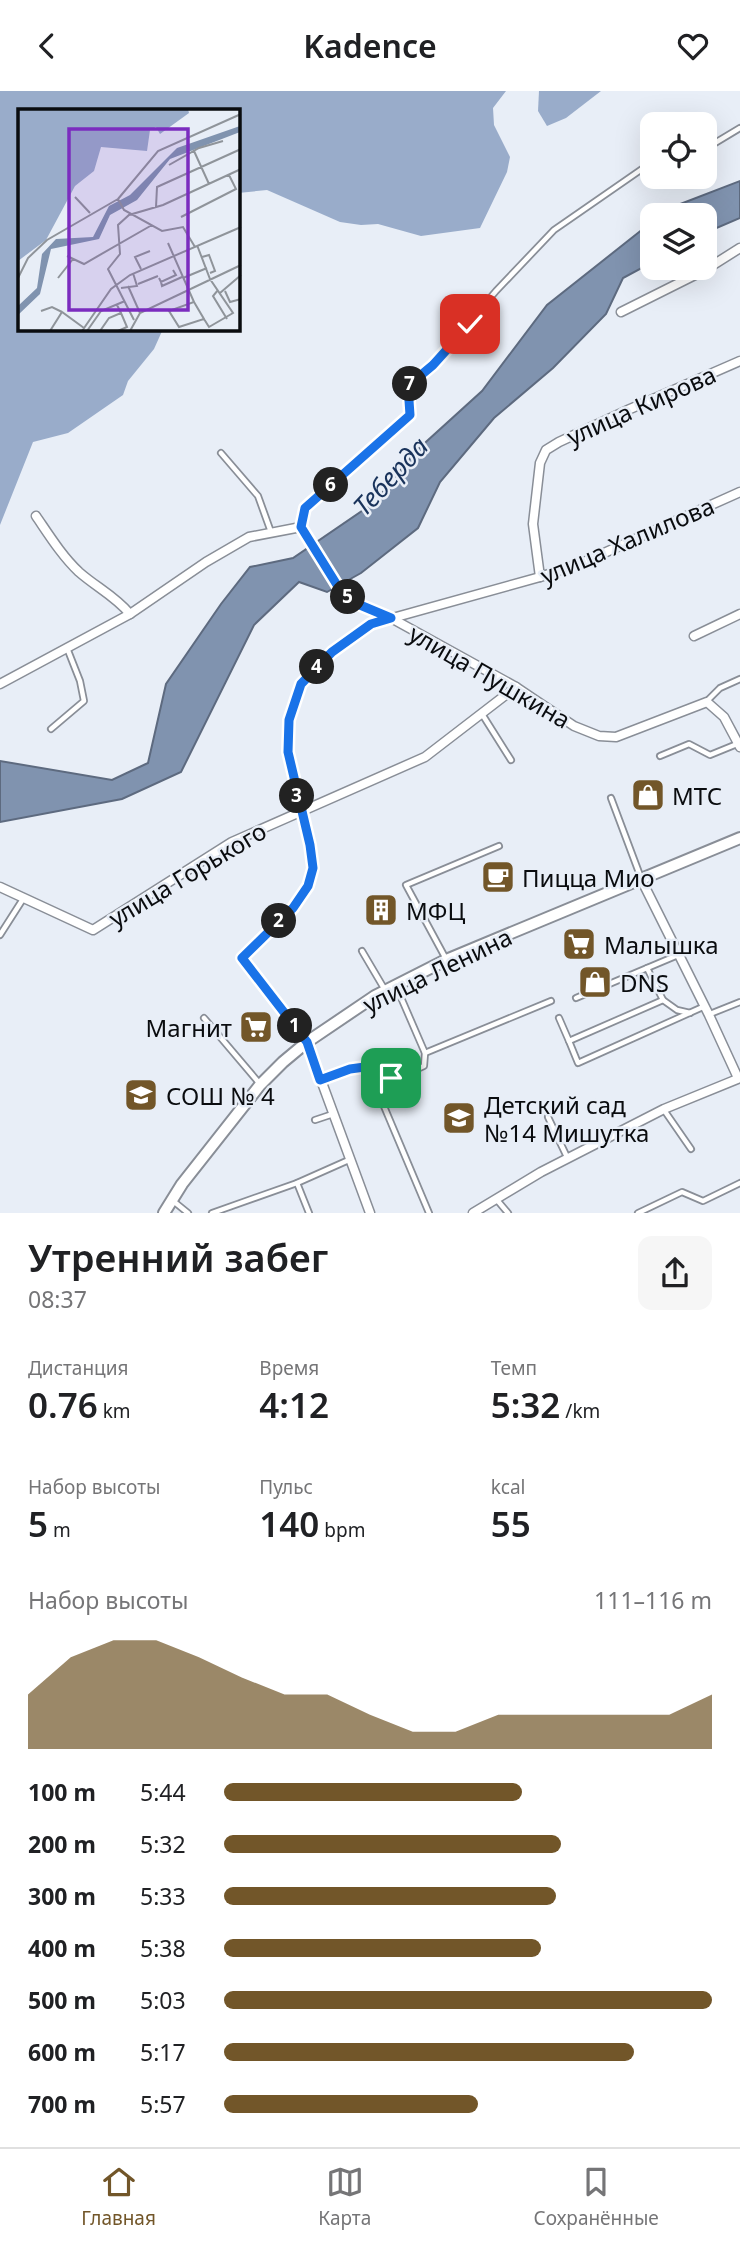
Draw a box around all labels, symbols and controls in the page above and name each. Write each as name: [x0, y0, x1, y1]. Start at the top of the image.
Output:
text: Kadence: [303, 24, 437, 67]
icon: back: [28, 27, 66, 65]
icon: heart: [674, 27, 712, 65]
inset map: [18, 109, 240, 331]
map controls: [640, 112, 717, 280]
button: locate: [640, 112, 717, 189]
button: layers: [640, 203, 717, 280]
pin: [440, 294, 500, 354]
icon: check: [451, 305, 489, 343]
street label: улица Кирова: [561, 357, 721, 453]
pin: 7: [392, 367, 428, 401]
text: 7: [404, 370, 415, 396]
water label: Теберда: [344, 428, 436, 523]
pin: 6: [314, 467, 348, 503]
text: 6: [325, 471, 336, 497]
street label: улица Халилова: [535, 489, 719, 591]
pin: 5: [330, 580, 366, 615]
text: 5: [342, 583, 353, 609]
street label: улица Пушкина: [403, 616, 577, 736]
pin: 4: [300, 649, 334, 685]
text: 4: [311, 653, 322, 679]
shop icon: МТС: [629, 776, 667, 814]
pin: 3: [280, 779, 314, 813]
place label: МТС: [672, 779, 722, 812]
text: 3: [291, 782, 302, 808]
street label: улица Горького: [102, 814, 272, 934]
cafe icon: Пицца Мио: [479, 858, 517, 896]
place label: Пицца Мио: [522, 861, 654, 894]
building icon: МФЦ: [362, 891, 400, 929]
place label: МФЦ: [406, 894, 465, 927]
pin: 2: [262, 903, 296, 939]
text: 2: [273, 907, 284, 933]
street label: улица Ленина: [357, 920, 517, 1020]
supermarket icon: Малышка: [560, 925, 598, 963]
place label: Малышка: [604, 928, 718, 961]
shop icon: DNS: [576, 963, 614, 1001]
place label: DNS: [620, 966, 669, 999]
supermarket icon: Магнит: [237, 1008, 275, 1046]
pin: 1: [278, 1009, 312, 1044]
place label: Магнит: [146, 1011, 232, 1044]
text: 1: [289, 1012, 300, 1038]
pin: [361, 1048, 421, 1108]
icon: arrive: [372, 1059, 410, 1097]
school or university icon: СОШ № 4: [122, 1076, 160, 1114]
place label: СОШ № 4: [166, 1079, 275, 1112]
place label: Детский сад №14 Мишутка: [484, 1088, 649, 1149]
school or university icon: Детский сад №14 Мишутка: [440, 1099, 478, 1137]
text: Утренний забег: [28, 1231, 328, 1283]
button: share: [638, 1236, 712, 1310]
text: 08:37: [28, 1283, 87, 1315]
text: Дистанция: [28, 1355, 128, 1381]
text: Время: [259, 1355, 319, 1381]
text: Темп: [491, 1355, 537, 1381]
text: 0.76: [28, 1381, 98, 1428]
text: 4:12: [259, 1381, 329, 1428]
text: 5:32: [491, 1381, 560, 1428]
text: km: [98, 1398, 131, 1424]
text: /km: [560, 1398, 600, 1424]
text: Набор высоты: [28, 1474, 160, 1500]
text: Пульс: [259, 1474, 313, 1500]
text: kcal: [491, 1474, 525, 1500]
text: 5: [28, 1500, 48, 1547]
text: 140: [259, 1500, 319, 1547]
text: 55: [491, 1500, 531, 1547]
text: m: [48, 1517, 71, 1543]
text: bpm: [319, 1517, 365, 1543]
text: Набор высоты: [28, 1584, 188, 1616]
text: 111–116 m: [594, 1584, 712, 1616]
text: 100 m: [28, 1776, 96, 1808]
text: 5:44: [140, 1776, 186, 1808]
text: 200 m: [28, 1828, 96, 1860]
text: 5:32: [140, 1828, 186, 1860]
text: 300 m: [28, 1880, 96, 1912]
text: 5:33: [140, 1880, 186, 1912]
text: 400 m: [28, 1932, 96, 1964]
text: 5:38: [140, 1932, 186, 1964]
text: 500 m: [28, 1984, 96, 2016]
text: 5:03: [140, 1984, 186, 2016]
text: 600 m: [28, 2036, 96, 2068]
text: 5:17: [140, 2036, 186, 2068]
text: 700 m: [28, 2088, 96, 2120]
text: 5:57: [140, 2088, 186, 2120]
tab: Главная: [81, 2163, 156, 2231]
tab: Карта: [318, 2163, 371, 2231]
tab: Сохранённые: [534, 2163, 659, 2231]

